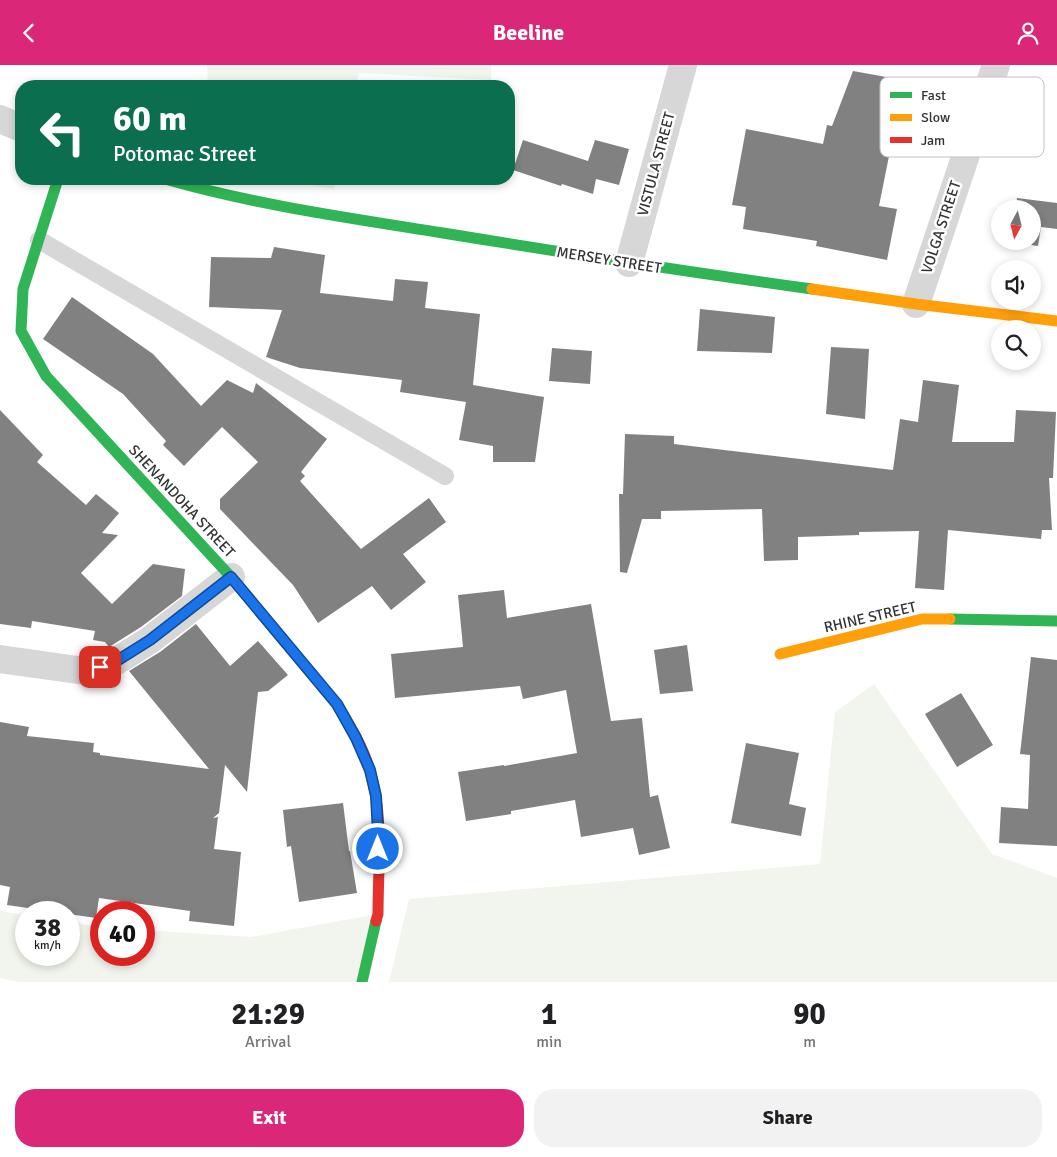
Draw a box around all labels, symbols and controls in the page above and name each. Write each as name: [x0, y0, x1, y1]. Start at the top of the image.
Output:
icon: back: [15, 19, 43, 47]
text: Beeline: [493, 19, 564, 46]
icon: person: [1014, 19, 1042, 47]
legend: [880, 77, 1044, 157]
text: Fast: [921, 87, 946, 104]
text: 60 m: [113, 97, 187, 140]
icon: left: [30, 100, 95, 165]
street label: VISTULA STREET: [633, 109, 679, 218]
text: Slow: [921, 109, 950, 126]
text: Jam: [921, 132, 945, 149]
text: Potomac Street: [113, 140, 256, 167]
street label: VOLGA STREET: [918, 178, 965, 276]
north arrow: [991, 200, 1041, 250]
map controls: [991, 200, 1041, 370]
street label: MERSEY STREET: [555, 243, 663, 277]
button: sound: [991, 260, 1041, 310]
button: search: [991, 320, 1041, 370]
street label: SHENANDOHA STREET: [125, 441, 239, 561]
street label: RHINE STREET: [822, 597, 919, 636]
pin: [79, 646, 121, 688]
icon: arrive: [86, 653, 114, 681]
position arrow: [351, 822, 403, 874]
speed limit sign: 40: [90, 901, 155, 966]
text: 38: [34, 912, 61, 943]
text: km/h: [34, 938, 61, 953]
text: 21:29: [231, 996, 305, 1033]
text: 1: [541, 996, 557, 1033]
text: 90: [793, 996, 826, 1033]
text: Arrival: [245, 1032, 291, 1052]
text: min: [536, 1032, 562, 1052]
text: m: [803, 1032, 816, 1052]
button: Exit: [15, 1089, 524, 1147]
button: Share: [534, 1089, 1042, 1147]

